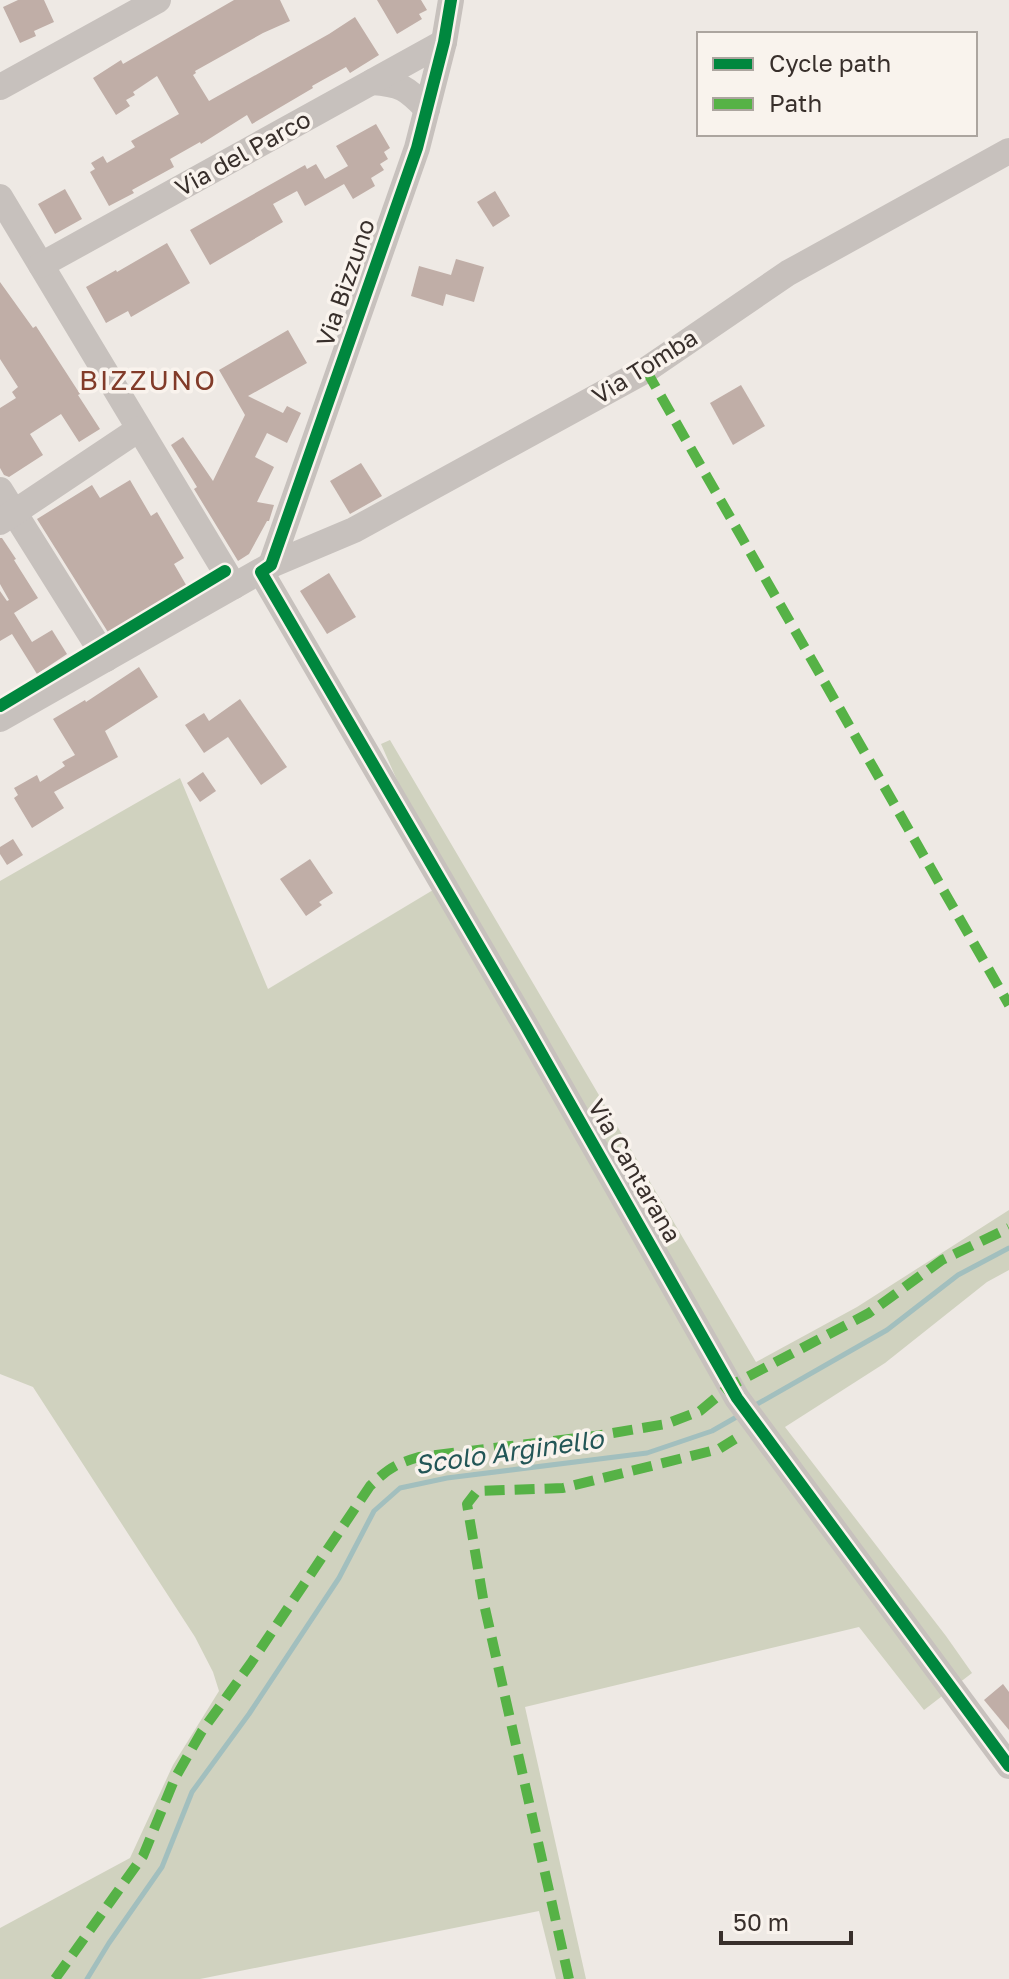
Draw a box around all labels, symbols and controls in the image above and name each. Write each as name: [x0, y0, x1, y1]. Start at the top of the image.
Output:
legend: [697, 32, 977, 136]
text: Cycle path: [769, 48, 891, 77]
text: Path: [769, 88, 822, 117]
street label: Via del Parco: [170, 104, 315, 202]
street label: Via Bizzuno: [309, 215, 380, 350]
street label: Via Tomba: [586, 322, 702, 409]
district label: BIZZUNO: [79, 363, 217, 396]
street label: Via Cantarana: [583, 1093, 688, 1247]
water label: Scolo Arginello: [413, 1423, 606, 1480]
scale bar: [721, 1895, 851, 1945]
text: 50 m: [733, 1907, 789, 1936]

